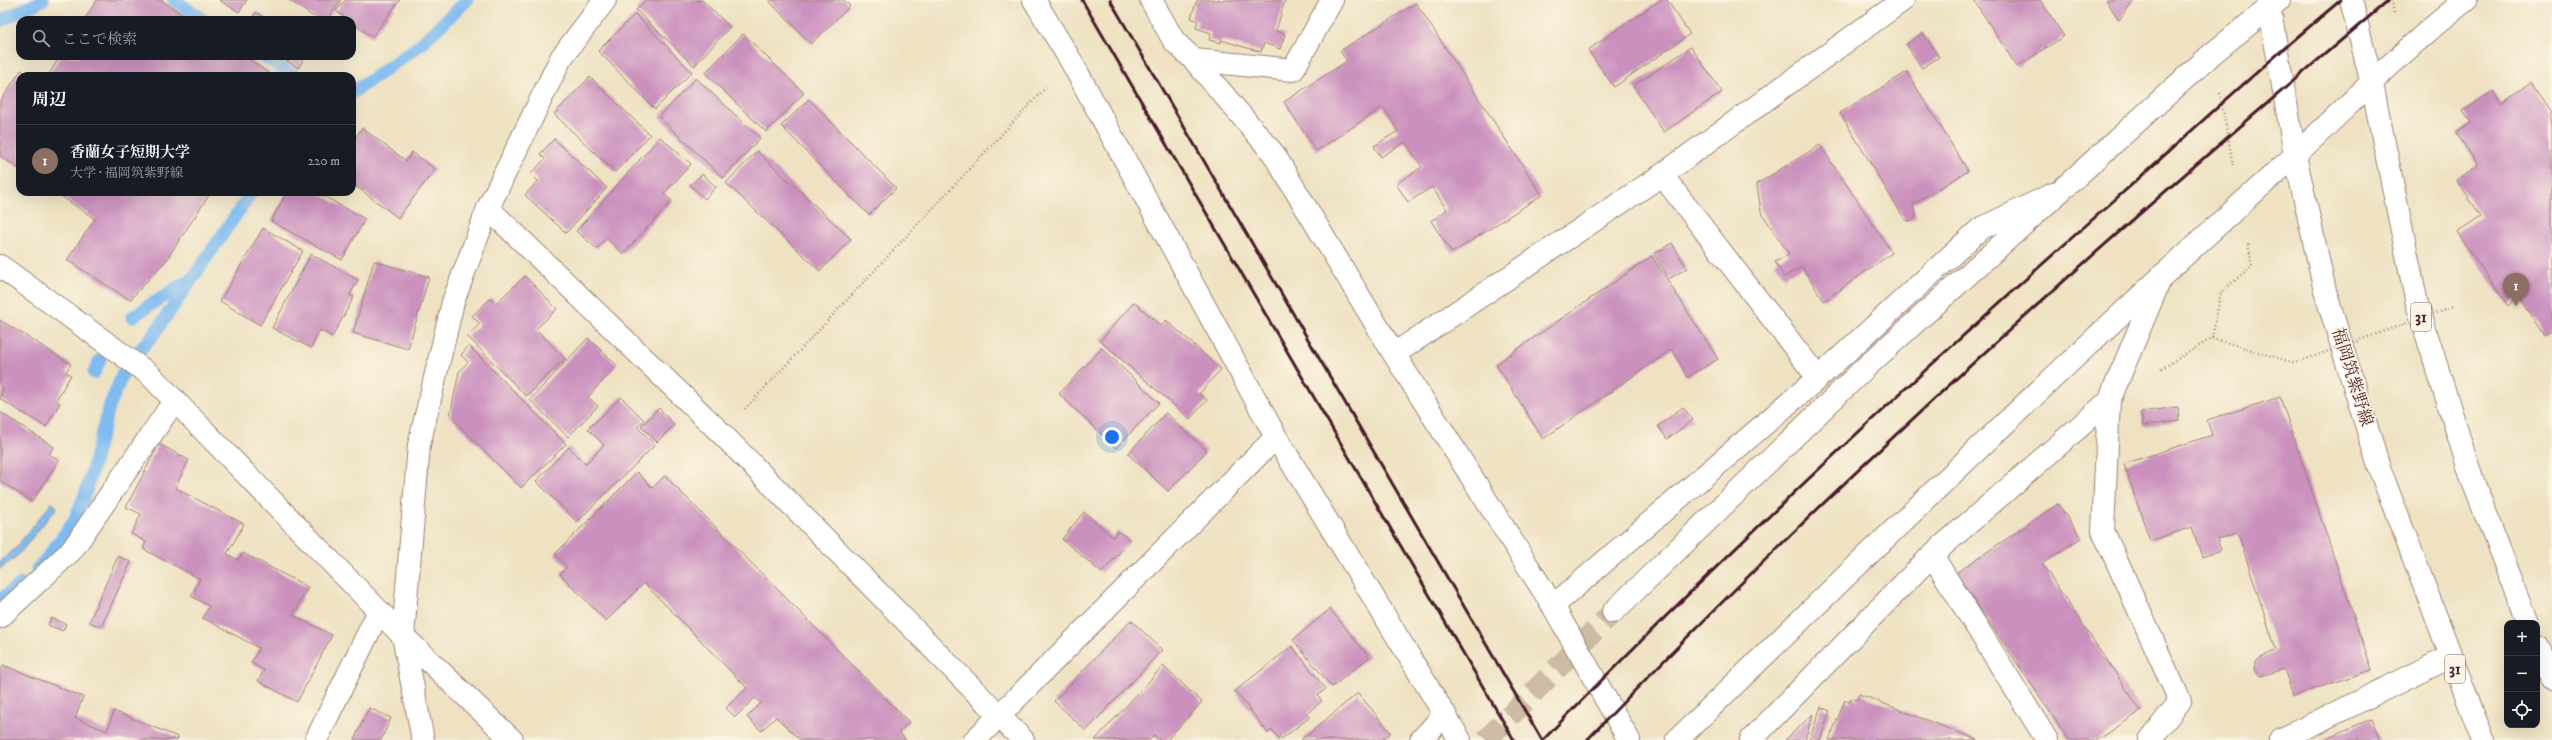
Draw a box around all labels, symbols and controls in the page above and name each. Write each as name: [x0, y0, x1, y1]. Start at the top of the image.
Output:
search box: [16, 16, 356, 60]
icon: search: [30, 27, 52, 49]
text: ここで検索: [62, 30, 137, 49]
text: 周辺: [32, 89, 66, 111]
text: 香蘭女子短期大学: [70, 143, 190, 162]
text: 1: [43, 153, 47, 169]
text: 220 m: [308, 153, 340, 169]
text: 大学 · 福岡筑紫野線: [70, 165, 183, 181]
pin: 1: [2503, 273, 2529, 306]
road number: 31: [2411, 303, 2431, 331]
street label: 福岡筑紫野線: [2327, 325, 2377, 429]
your location: [1102, 427, 1122, 447]
map controls: [2504, 620, 2540, 728]
button: +: [2504, 620, 2540, 656]
road number: 31: [2445, 655, 2465, 683]
button: −: [2504, 656, 2540, 692]
button: locate: [2504, 692, 2540, 728]

